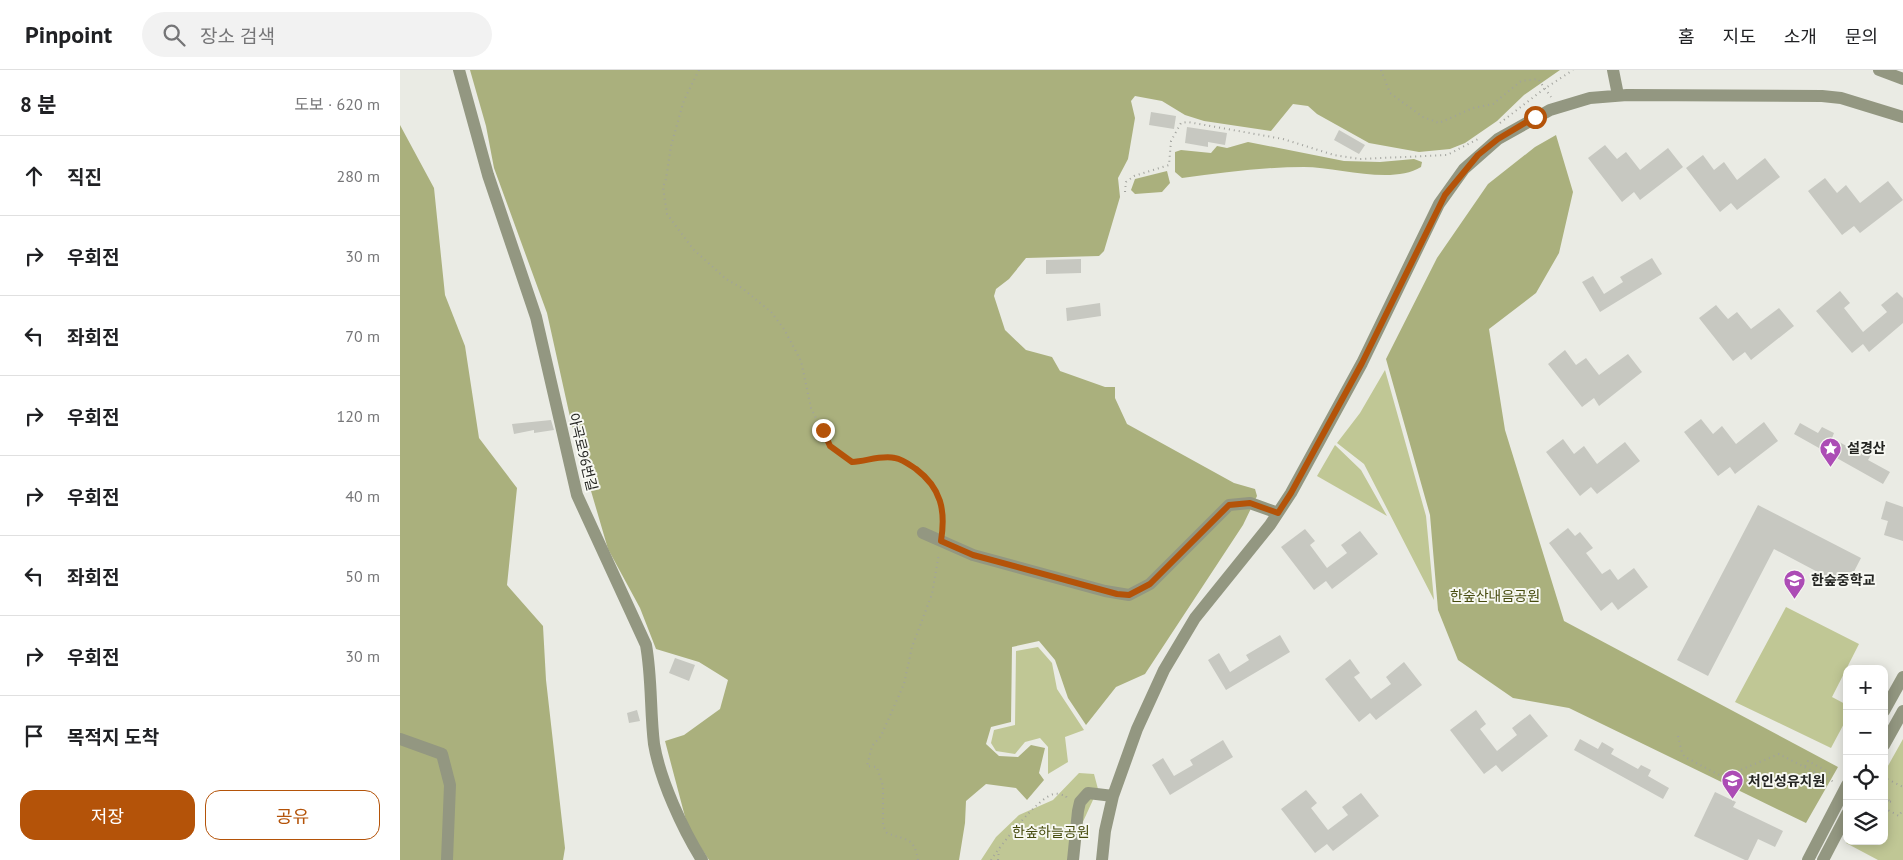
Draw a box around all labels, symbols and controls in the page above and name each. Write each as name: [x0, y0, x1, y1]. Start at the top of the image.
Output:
search box: [142, 12, 492, 57]
text: Pinpoint: [25, 19, 112, 50]
icon: search: [160, 21, 188, 49]
text: 장소 검색: [200, 24, 275, 48]
text: 홈: [1678, 25, 1695, 48]
text: 지도: [1723, 25, 1756, 48]
text: 소개: [1784, 25, 1817, 48]
text: 문의: [1845, 25, 1878, 48]
text: 8 분: [20, 91, 57, 118]
text: 도보 · 620 m: [294, 94, 380, 114]
route start: [1524, 106, 1547, 129]
icon: ahead: [20, 162, 48, 190]
text: 직진: [67, 165, 102, 189]
text: 280 m: [337, 166, 380, 186]
icon: right: [20, 242, 48, 270]
text: 우회전: [67, 245, 119, 269]
text: 30 m: [345, 246, 380, 266]
icon: left: [20, 322, 48, 350]
text: 좌회전: [67, 325, 119, 349]
text: 70 m: [345, 326, 380, 346]
icon: right: [20, 402, 48, 430]
text: 우회전: [67, 405, 119, 429]
text: 120 m: [337, 406, 380, 426]
street label: 아곡로96번길: [565, 411, 601, 493]
route end: [812, 419, 835, 442]
place icon: 설경산: [1819, 436, 1843, 467]
place label: 설경산: [1847, 439, 1886, 457]
icon: right: [20, 482, 48, 510]
text: 우회전: [67, 485, 119, 509]
text: 40 m: [345, 486, 380, 506]
icon: left: [20, 562, 48, 590]
text: 좌회전: [67, 565, 119, 589]
text: 50 m: [345, 566, 380, 586]
school or university icon: 한숲중학교: [1783, 568, 1807, 599]
place label: 한숲중학교: [1811, 571, 1876, 589]
park label: 한숲산내음공원: [1450, 587, 1540, 605]
icon: right: [20, 642, 48, 670]
text: 우회전: [67, 645, 119, 669]
text: 30 m: [345, 646, 380, 666]
map controls: [1843, 665, 1888, 845]
button: +: [1843, 665, 1888, 710]
button: −: [1843, 710, 1888, 755]
icon: arrive: [20, 722, 48, 750]
text: 목적지 도착: [67, 725, 159, 749]
button: locate: [1843, 755, 1888, 800]
school or university icon: 처인성유치원: [1720, 769, 1744, 800]
place label: 처인성유치원: [1748, 772, 1825, 790]
button: 저장: [20, 790, 195, 840]
button: 공유: [205, 790, 380, 840]
button: layers: [1843, 800, 1888, 845]
park label: 한숲하늘공원: [1012, 823, 1090, 841]

